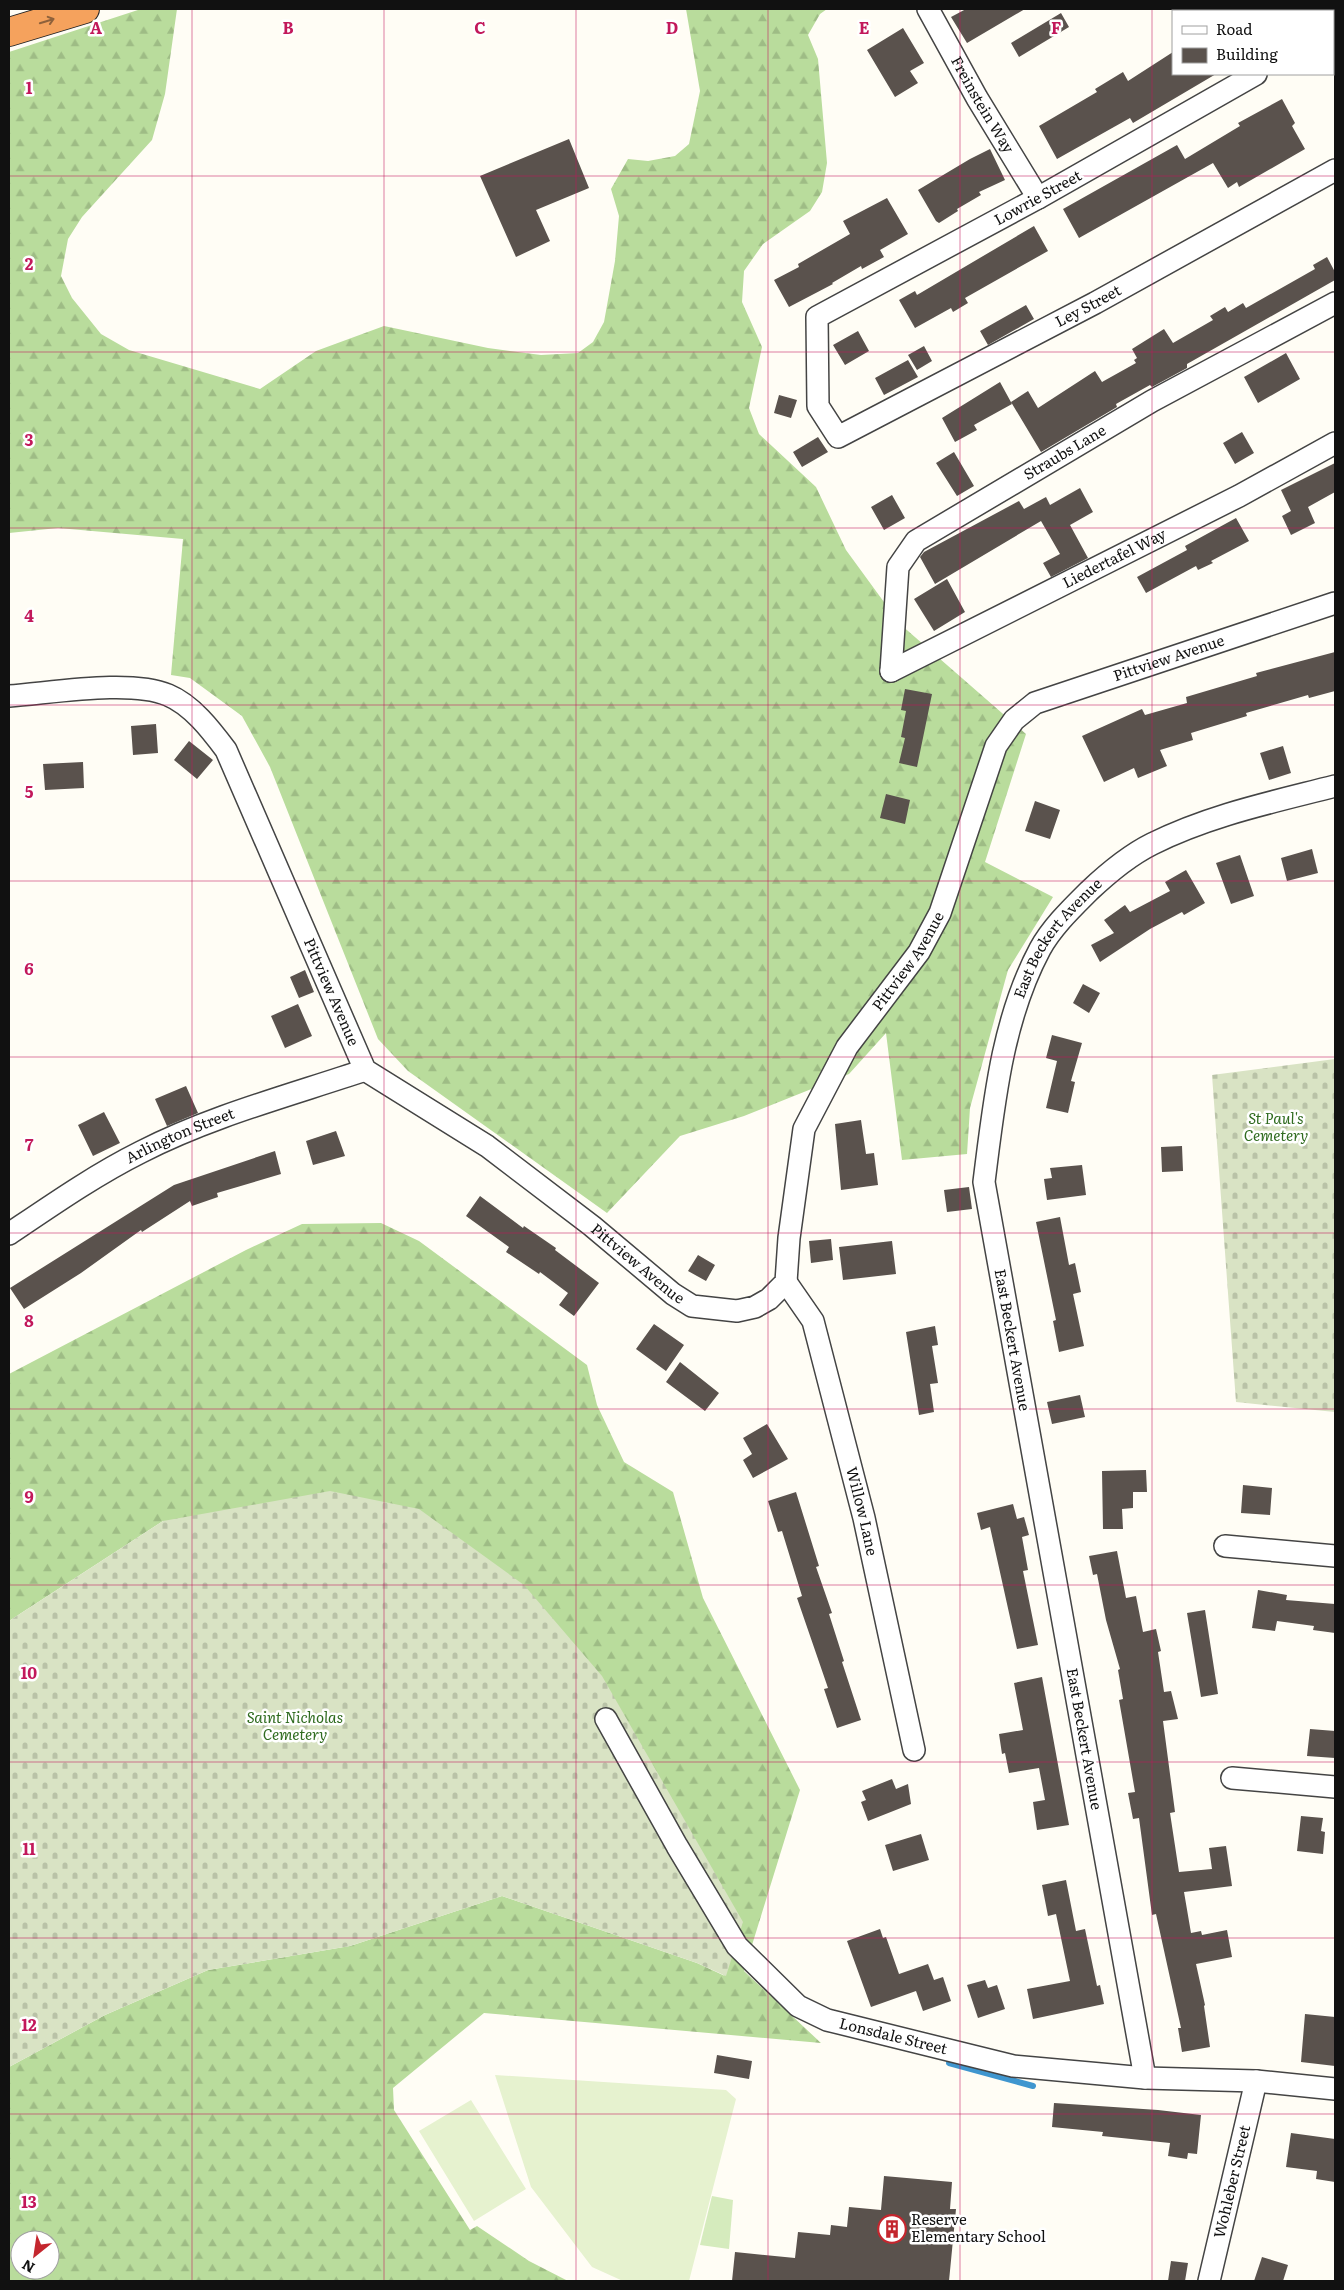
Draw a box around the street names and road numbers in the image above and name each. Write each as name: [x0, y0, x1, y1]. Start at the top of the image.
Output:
street label: Freinstein Way: [946, 51, 1021, 157]
street label: Lowrie Street: [989, 163, 1085, 230]
street label: Ley Street: [1051, 278, 1125, 332]
street label: Straubs Lane: [1019, 418, 1110, 485]
street label: Liedertafel Way: [1058, 521, 1170, 593]
street label: Pittview Avenue: [1110, 628, 1227, 686]
street label: East Beckert Avenue: [1007, 872, 1106, 1001]
street label: Pittview Avenue: [865, 907, 949, 1015]
street label: Pittview Avenue: [299, 934, 366, 1049]
street label: Arlington Street: [121, 1101, 237, 1168]
street label: Pittview Avenue: [587, 1217, 690, 1309]
street label: East Beckert Avenue: [990, 1267, 1037, 1413]
street label: Willow Lane: [841, 1464, 885, 1558]
street label: East Beckert Avenue: [1062, 1666, 1109, 1812]
street label: Lonsdale Street: [837, 2010, 950, 2059]
street label: Wohleber Street: [1206, 2122, 1255, 2240]

